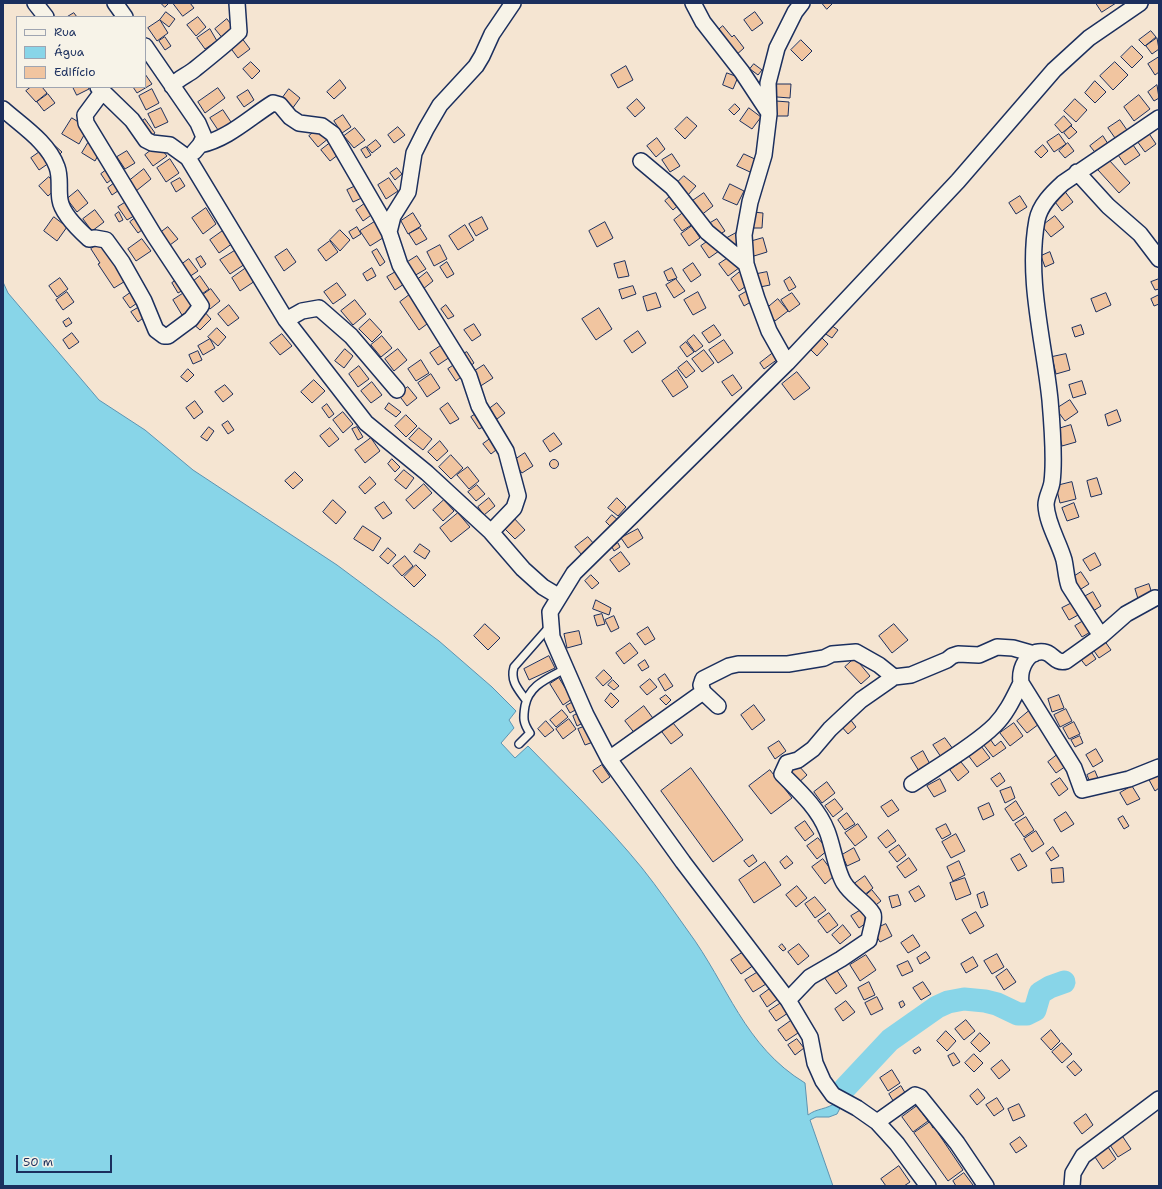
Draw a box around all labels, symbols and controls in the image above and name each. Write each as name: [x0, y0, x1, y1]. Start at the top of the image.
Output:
legend: [16, 16, 146, 88]
text: Rua: [54, 24, 76, 40]
text: Água: [54, 44, 84, 60]
text: Edifício: [54, 64, 95, 80]
scale bar: [18, 1147, 114, 1173]
text: 50 m: [23, 1154, 53, 1170]

